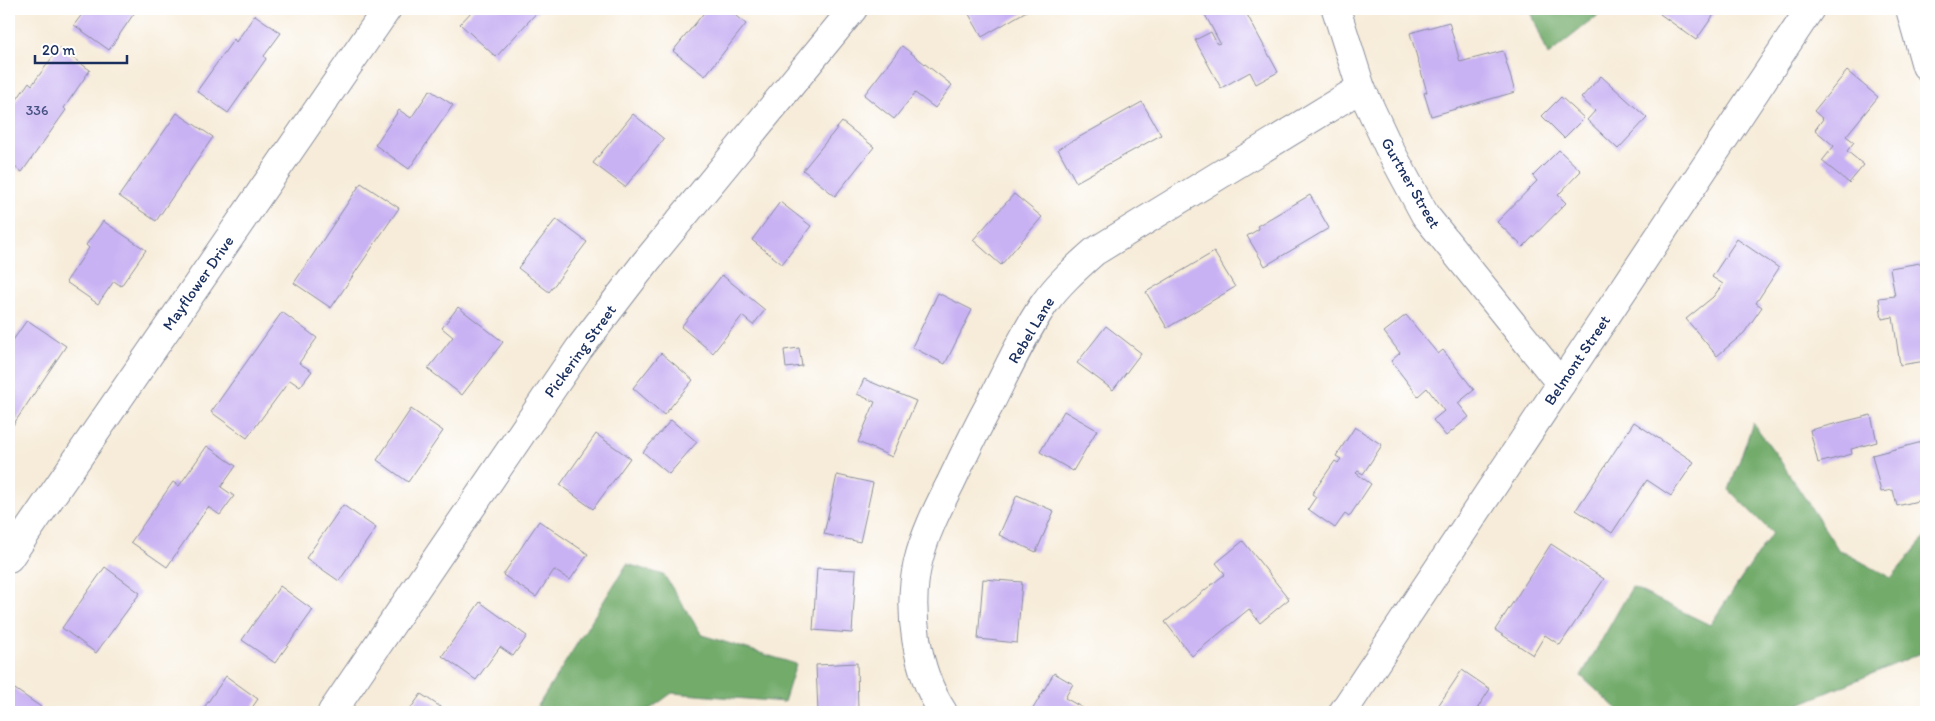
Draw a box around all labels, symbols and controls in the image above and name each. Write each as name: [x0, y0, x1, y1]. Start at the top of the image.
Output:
scale bar: [35, 32, 128, 64]
text: 20 m: [42, 41, 76, 59]
house number: 336: [26, 102, 48, 119]
street label: Gurtner Street: [1377, 134, 1445, 232]
street label: Mayflower Drive: [158, 232, 238, 334]
street label: Rebel Lane: [1004, 293, 1058, 367]
street label: Pickering Street: [540, 301, 620, 401]
street label: Belmont Street: [1540, 311, 1614, 409]

